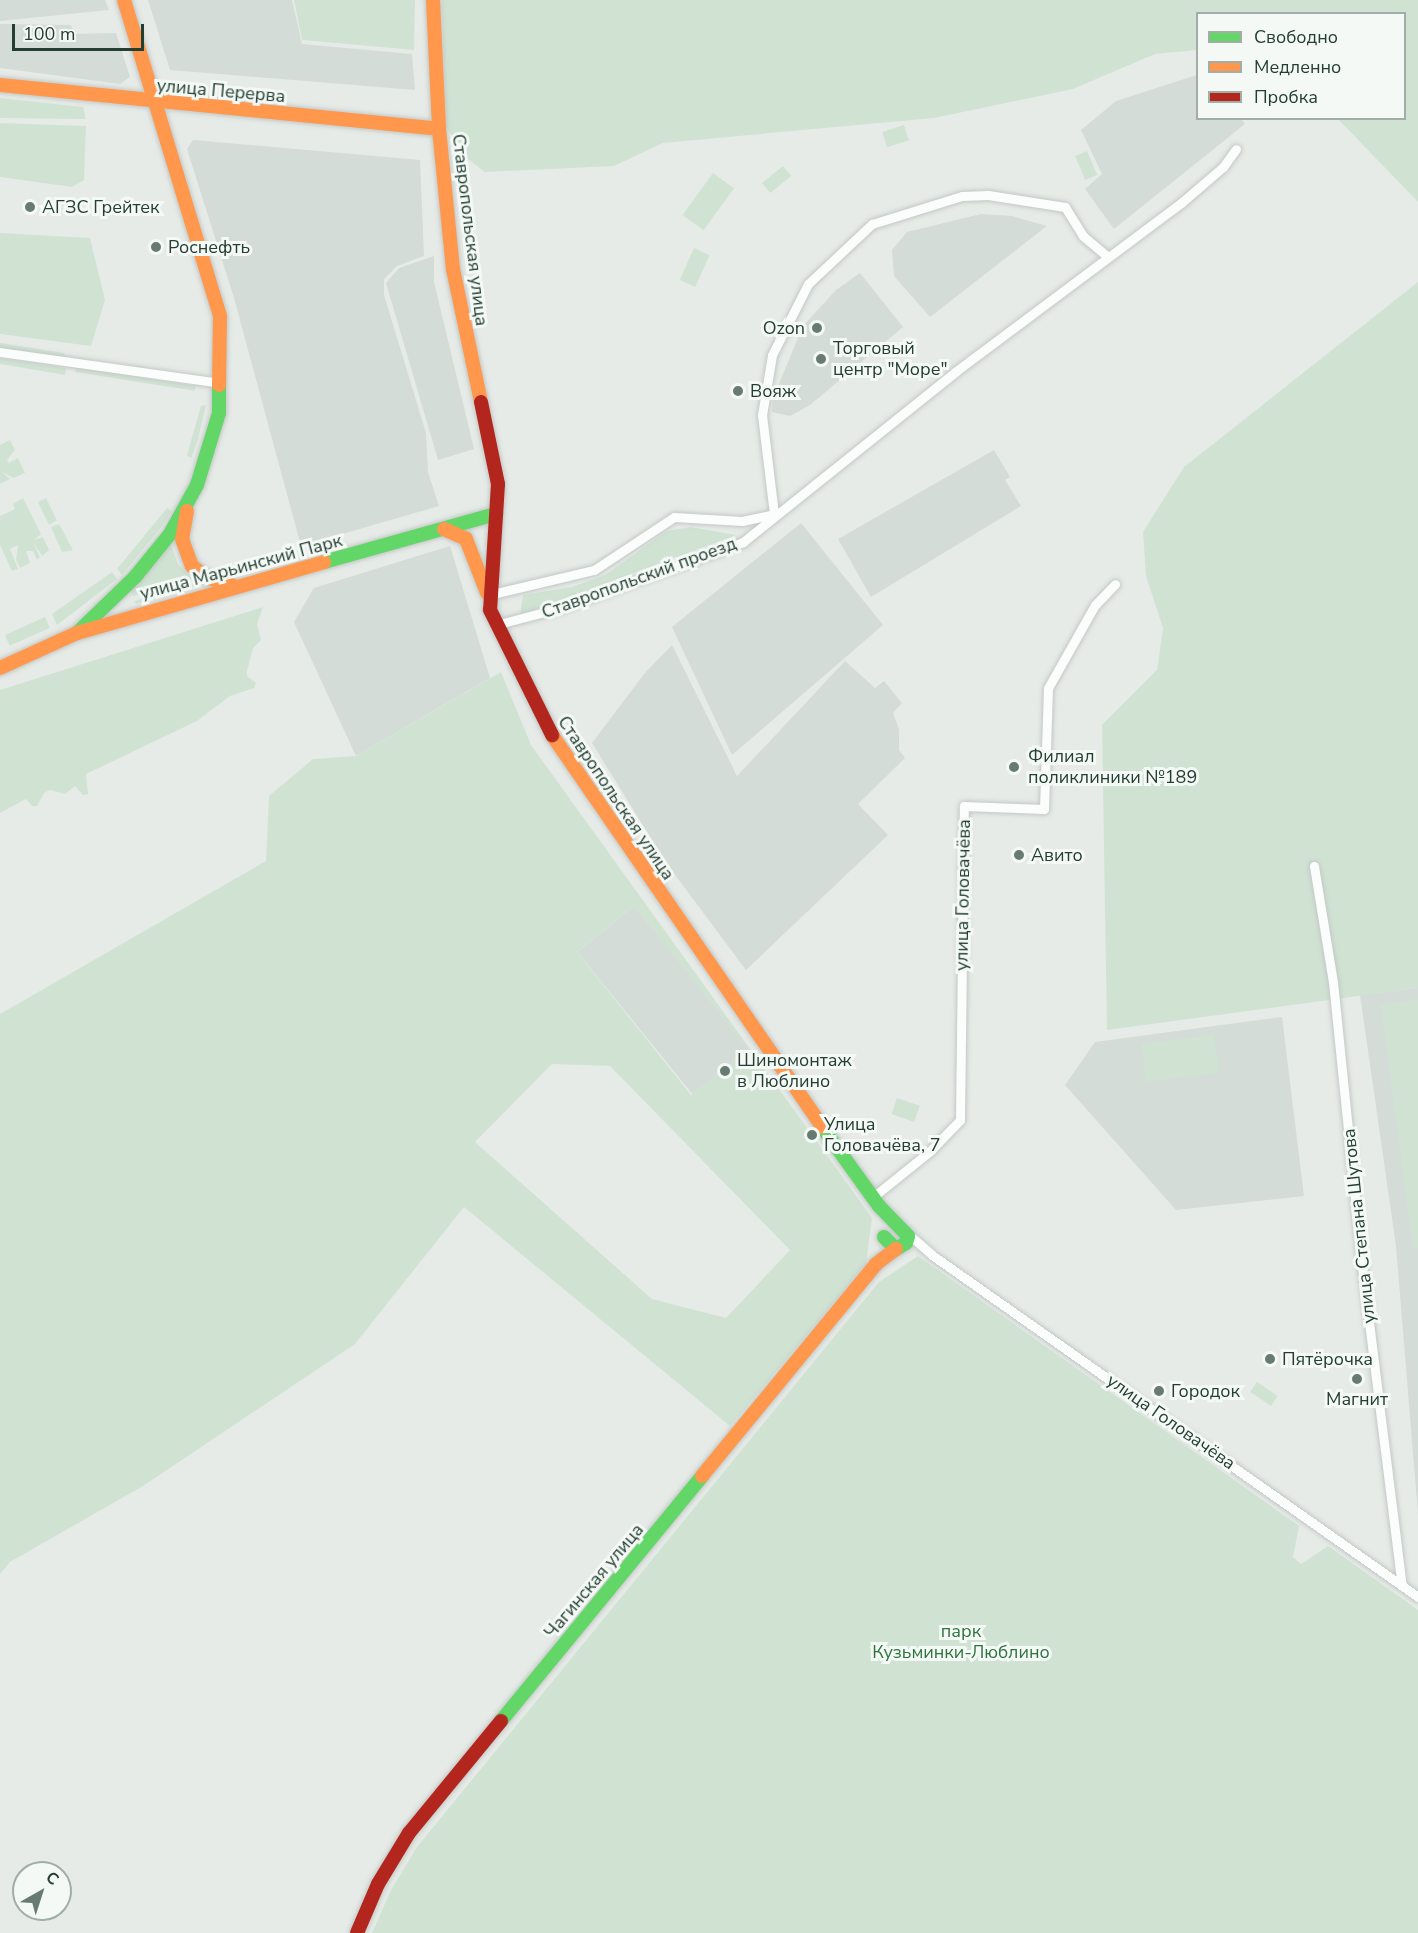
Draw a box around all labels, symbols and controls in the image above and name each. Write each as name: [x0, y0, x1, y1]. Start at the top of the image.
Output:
scale bar: [15, 12, 147, 50]
legend: [1196, 12, 1406, 120]
text: 100 m: [23, 22, 75, 46]
text: Свободно: [1254, 25, 1338, 49]
text: Медленно: [1254, 55, 1341, 79]
street label: улица Перерва: [156, 75, 286, 107]
text: Пробка: [1254, 85, 1318, 109]
street label: Ставропольская улица: [448, 133, 492, 327]
place label: АГЗС Грейтек: [42, 196, 160, 218]
marker: АГЗС Грейтек: [23, 200, 37, 214]
place label: Роснефть: [168, 236, 250, 258]
marker: Роснефть: [149, 240, 163, 254]
place label: Ozon: [763, 317, 805, 339]
marker: Ozon: [810, 321, 824, 335]
place label: Торговый центр "Море": [833, 338, 947, 380]
marker: Торговый центр "Море": [814, 352, 828, 366]
place label: Вояж: [750, 380, 796, 402]
marker: Вояж: [731, 384, 745, 398]
street label: улица Марьинский Парк: [138, 530, 344, 604]
street label: Ставропольский проезд: [539, 533, 739, 623]
street label: Ставропольская улица: [553, 712, 679, 884]
place label: Филиал поликлиники №189: [1028, 746, 1197, 789]
marker: Филиал поликлиники №189: [1005, 758, 1023, 776]
street label: улица Головачёва: [951, 819, 975, 971]
place label: Авито: [1031, 844, 1083, 866]
marker: Авито: [1012, 848, 1026, 862]
place label: Шиномонтаж в Люблино: [737, 1050, 852, 1092]
marker: Шиномонтаж в Люблино: [718, 1064, 732, 1078]
place label: Улица Головачёва, 7: [824, 1114, 940, 1156]
street label: улица Степана Шутова: [1338, 1127, 1380, 1325]
marker: Улица Головачёва, 7: [805, 1128, 819, 1142]
place label: Пятёрочка: [1282, 1348, 1373, 1370]
marker: Пятёрочка: [1263, 1352, 1277, 1366]
street label: улица Головачёва: [1103, 1370, 1239, 1474]
marker: Магнит: [1350, 1372, 1364, 1386]
place label: Городок: [1171, 1380, 1240, 1402]
marker: Городок: [1152, 1384, 1166, 1398]
place label: Магнит: [1326, 1388, 1388, 1410]
street label: Чагинская улица: [540, 1519, 648, 1643]
park label: парк Кузьминки-Люблино: [872, 1621, 1050, 1664]
north arrow: [12, 1861, 72, 1921]
text: С: [41, 1867, 63, 1891]

